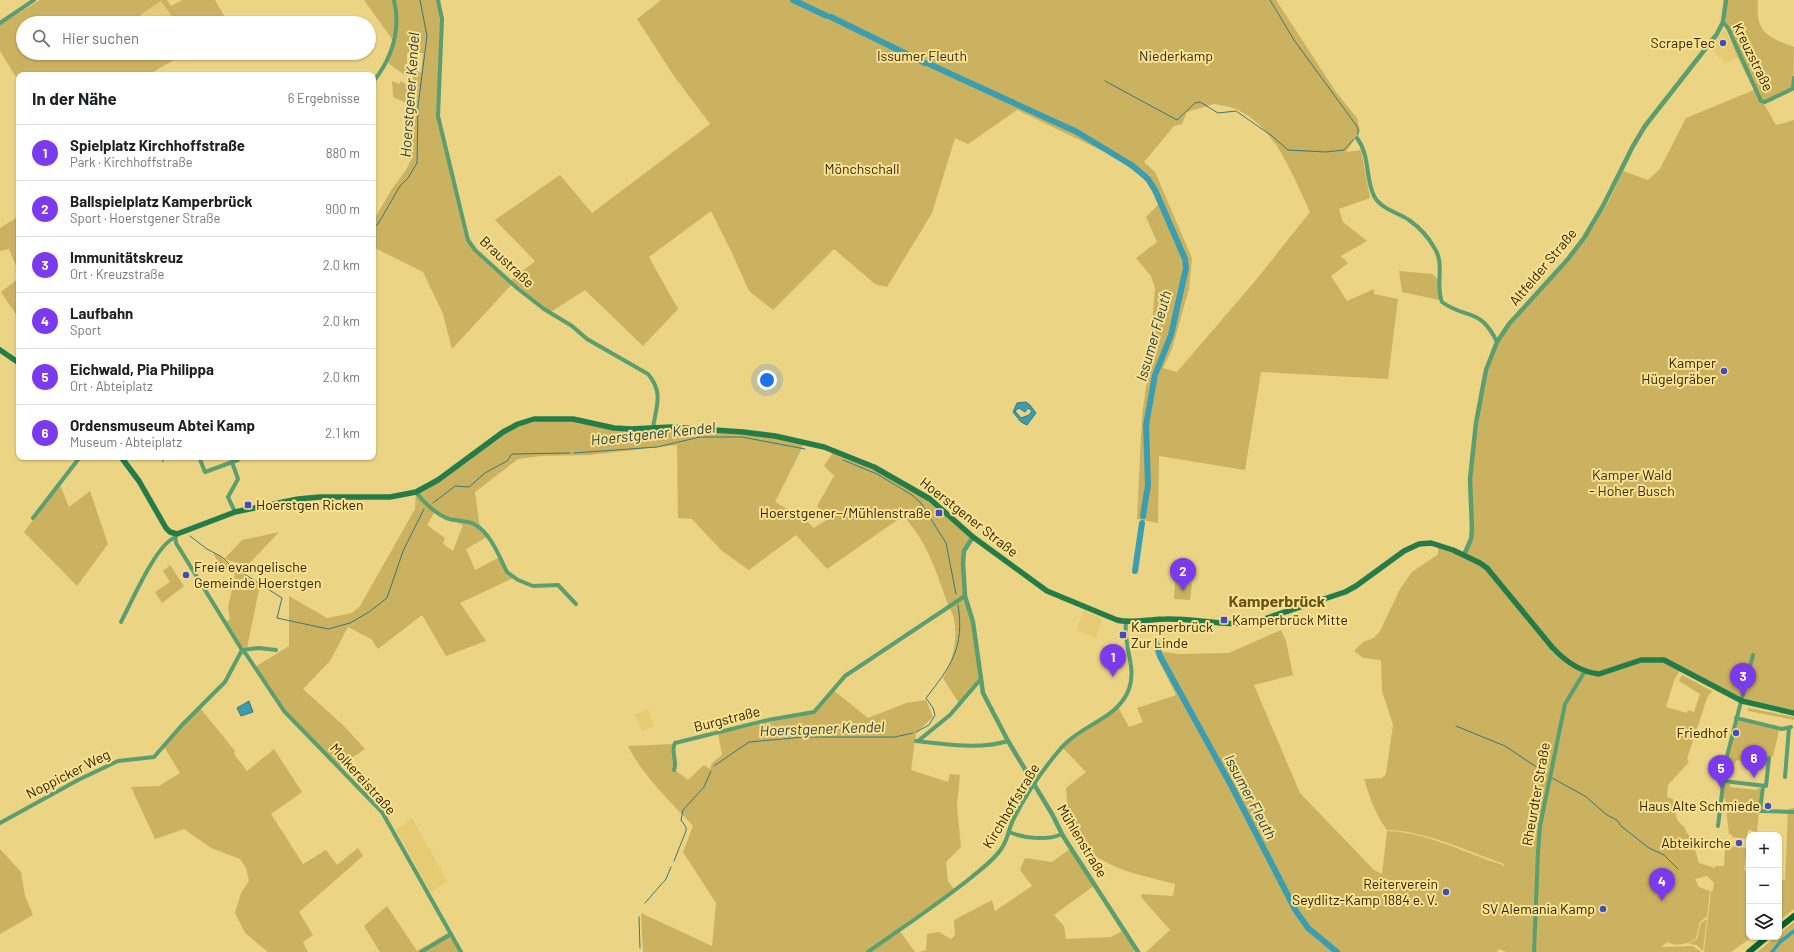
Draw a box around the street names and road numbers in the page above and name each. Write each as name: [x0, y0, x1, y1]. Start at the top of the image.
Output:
street label: Kreuzstraße: [1730, 20, 1777, 94]
street label: Altfelder Straße: [1505, 225, 1580, 309]
street label: Braustraße: [477, 232, 538, 291]
street label: Hoerstgener Straße: [917, 473, 1022, 560]
street label: Burgstraße: [692, 702, 762, 735]
street label: Molkereistraße: [327, 739, 400, 818]
street label: Rheurdter Straße: [1518, 741, 1553, 847]
street label: Noppicker Weg: [23, 745, 113, 802]
street label: Kirchhoffstraße: [979, 760, 1043, 851]
street label: Mühlenstraße: [1054, 801, 1111, 881]

